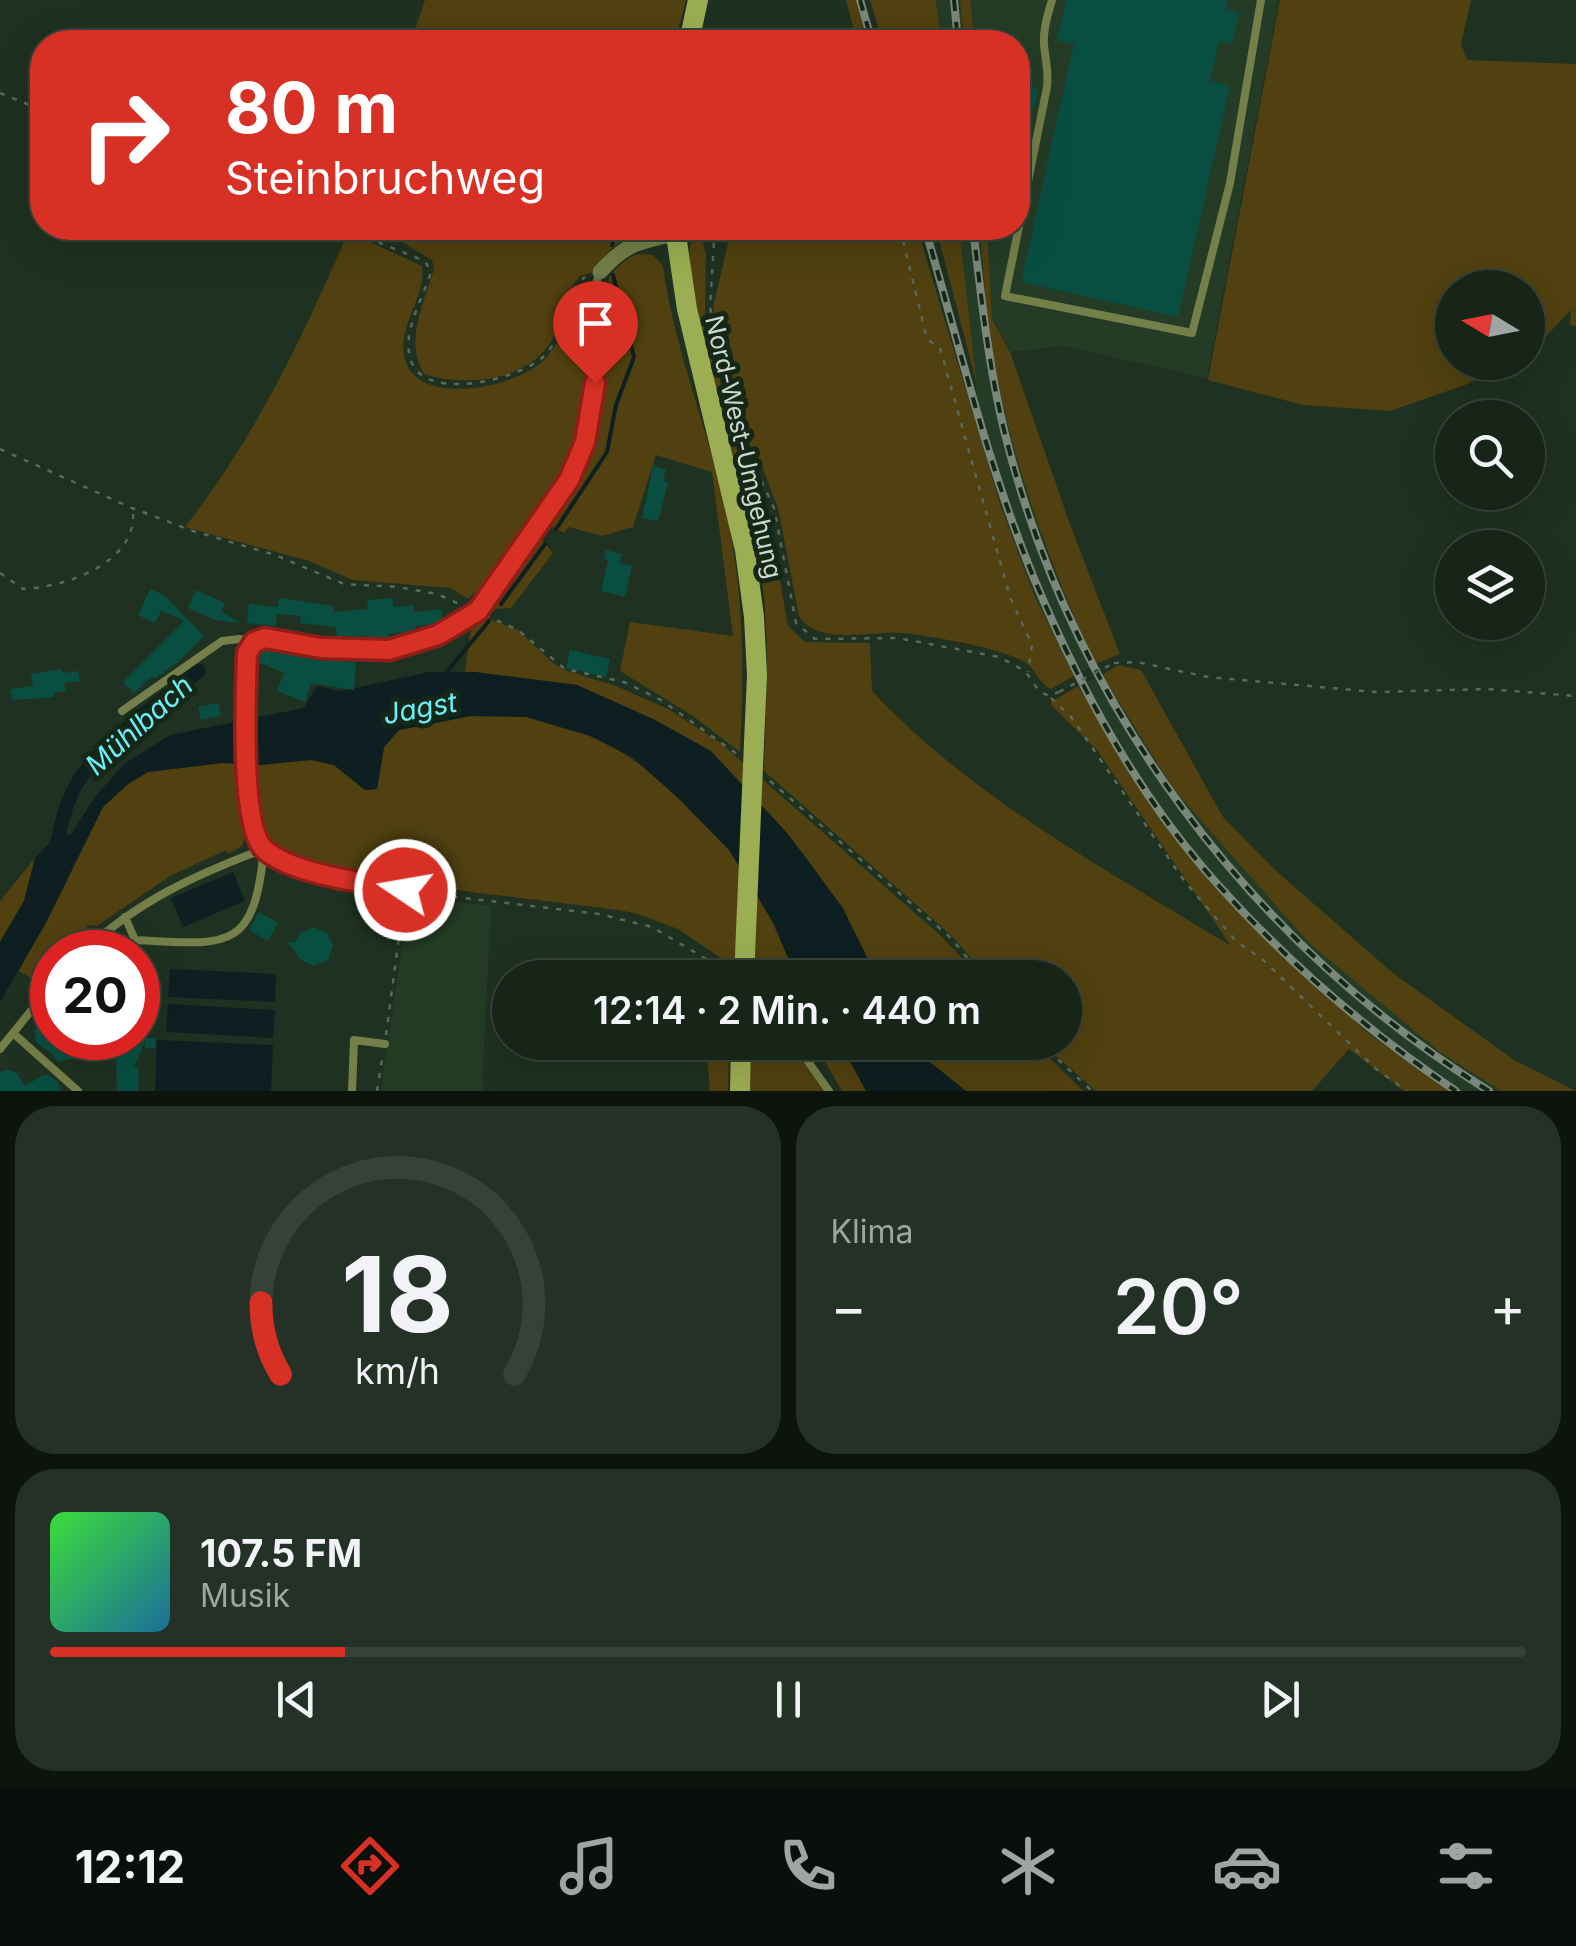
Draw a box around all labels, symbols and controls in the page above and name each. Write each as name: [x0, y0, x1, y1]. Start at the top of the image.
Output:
text: 80 m: [225, 65, 398, 150]
icon: right: [60, 70, 190, 200]
text: Steinbruchweg: [225, 150, 545, 205]
north arrow: [1435, 270, 1545, 380]
map controls: [1435, 270, 1545, 640]
pin: [553, 281, 638, 384]
icon: arrive: [568, 296, 623, 351]
street label: Nord-West-Umgehung: [699, 313, 789, 581]
button: search: [1435, 400, 1545, 510]
button: layers: [1435, 530, 1545, 640]
water label: Mühlbach: [79, 668, 199, 782]
water label: Jagst: [380, 685, 460, 731]
position arrow: [353, 838, 457, 942]
speed limit sign: 20: [30, 930, 160, 1060]
text: 12:14 · 2 Min. · 440 m: [593, 987, 981, 1033]
text: Klima: [831, 1212, 914, 1251]
text: 18: [341, 1231, 454, 1357]
text: 20°: [1113, 1261, 1244, 1352]
text: −: [831, 1274, 867, 1340]
text: +: [1490, 1274, 1526, 1340]
text: km/h: [355, 1349, 440, 1393]
text: 107.5 FM: [200, 1530, 362, 1576]
text: Musik: [200, 1576, 290, 1615]
icon: previous: [269, 1672, 324, 1727]
icon: pause: [761, 1672, 816, 1727]
icon: next: [1253, 1672, 1308, 1727]
icon: directions: [335, 1831, 405, 1901]
icon: music: [554, 1831, 624, 1901]
icon: phone: [773, 1831, 843, 1901]
icon: climate: [993, 1831, 1063, 1901]
icon: car: [1212, 1831, 1282, 1901]
icon: filters: [1431, 1831, 1501, 1901]
text: 12:12: [75, 1839, 185, 1894]

